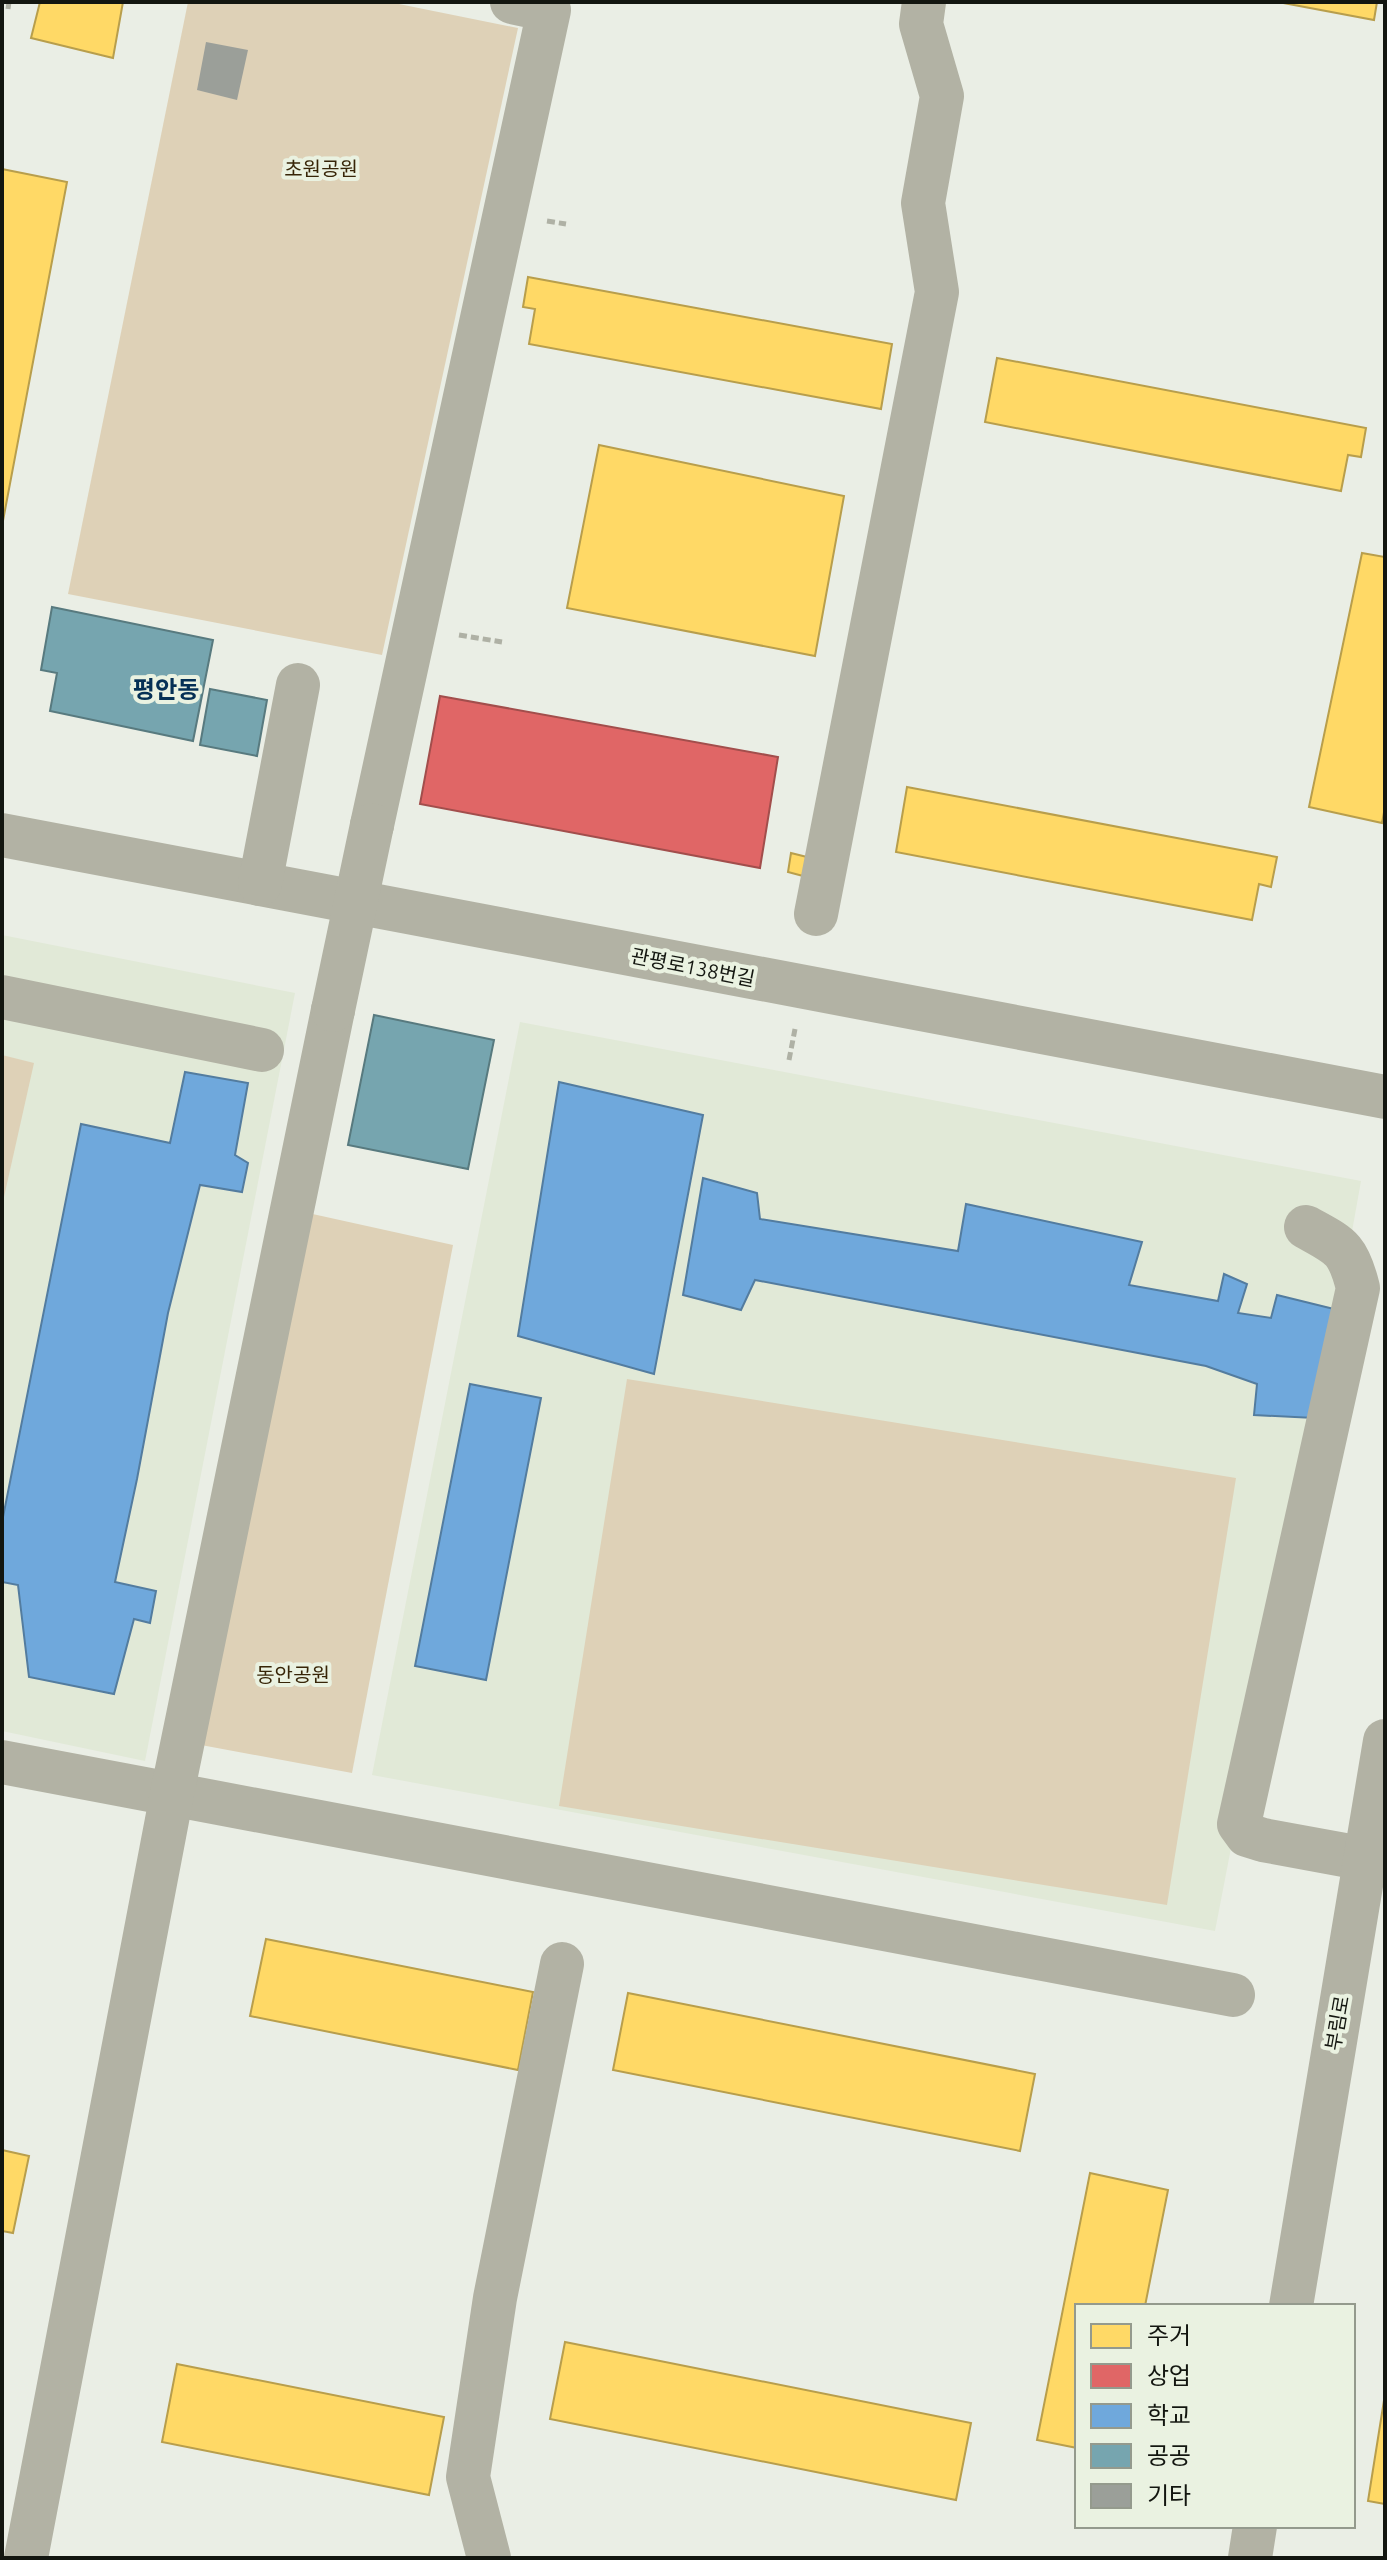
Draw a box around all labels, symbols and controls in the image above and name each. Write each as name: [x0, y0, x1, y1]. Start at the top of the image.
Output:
park label: 초원공원: [284, 157, 358, 180]
district label: 평안동: [133, 676, 199, 703]
street label: 관평로138번길: [629, 944, 757, 990]
park label: 동안공원: [256, 1663, 330, 1686]
street label: 부림로: [1321, 1994, 1353, 2052]
legend: [1075, 2304, 1355, 2528]
text: 주거: [1147, 2322, 1191, 2349]
text: 상업: [1147, 2362, 1191, 2389]
text: 학교: [1147, 2402, 1191, 2429]
text: 공공: [1147, 2442, 1191, 2469]
text: 기타: [1147, 2482, 1191, 2509]

